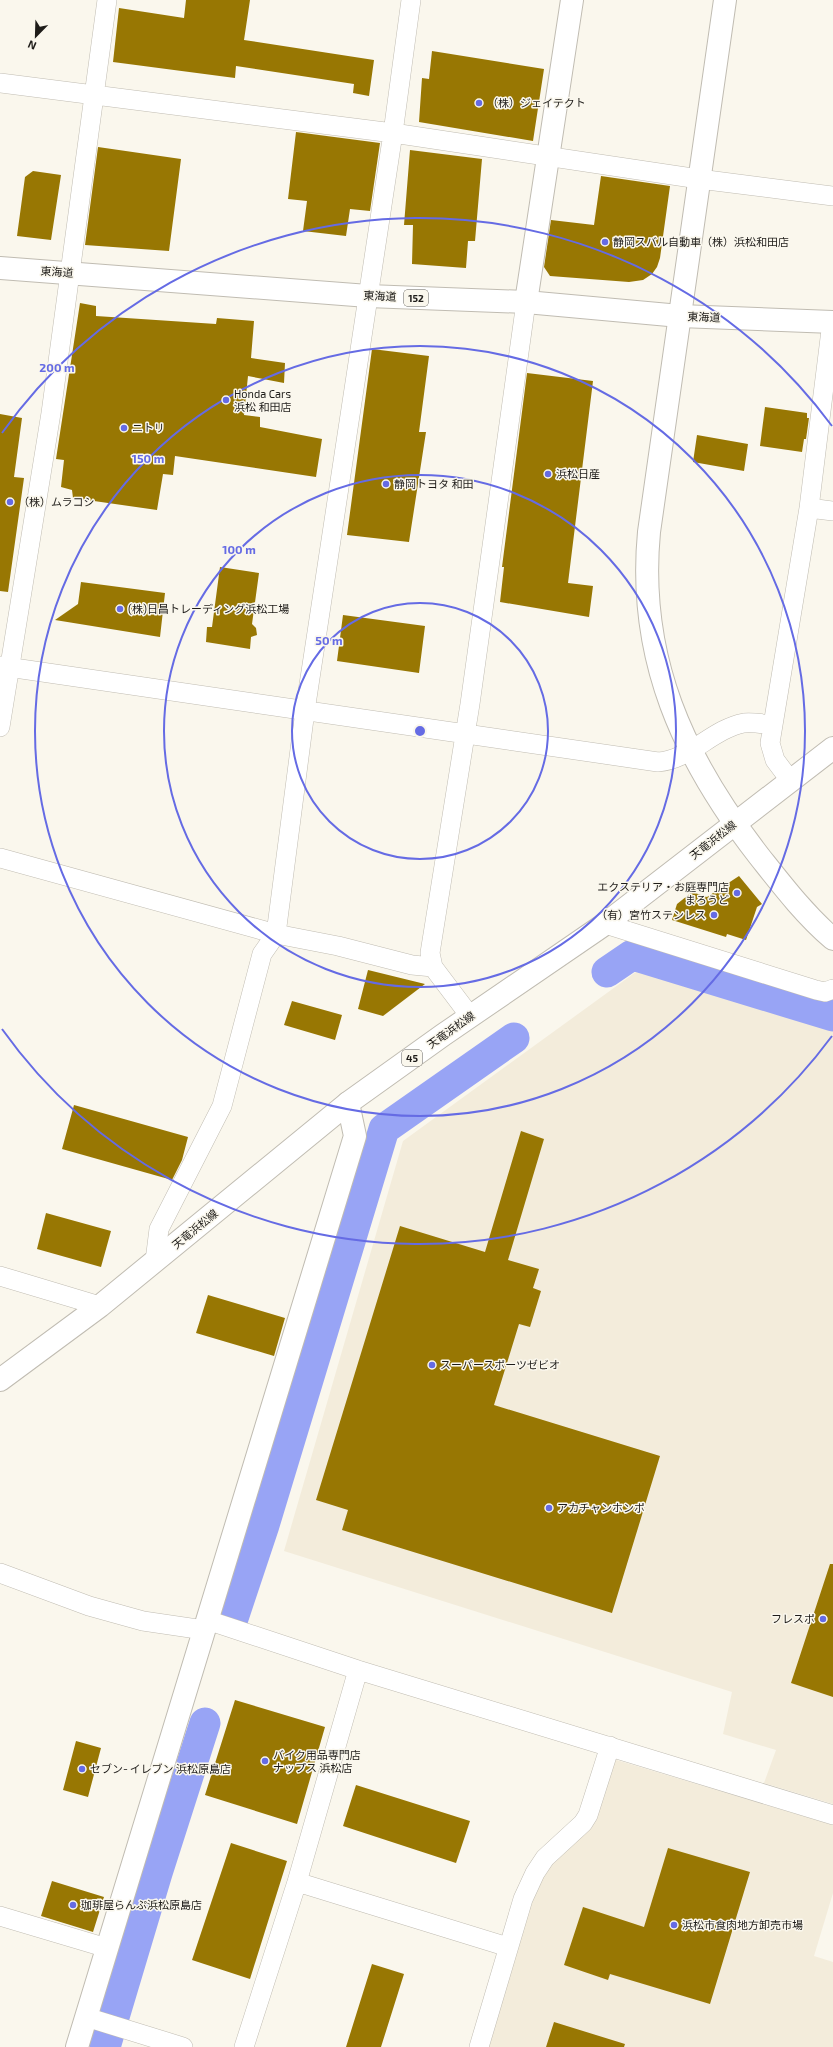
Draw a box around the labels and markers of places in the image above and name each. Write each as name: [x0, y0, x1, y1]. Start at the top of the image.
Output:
place label: （株）ジェイテクト: [487, 96, 586, 109]
marker: （株）ジェイテクト: [474, 98, 484, 108]
place label: 静岡スバル自動車（株）浜松和田店: [613, 235, 789, 248]
marker: 静岡スバル自動車（株）浜松和田店: [600, 237, 610, 247]
place label: Honda Cars 浜松 和田店: [234, 387, 292, 413]
marker: Honda Cars 浜松 和田店: [221, 395, 231, 405]
place label: ニトリ: [132, 421, 165, 434]
marker: ニトリ: [119, 423, 129, 433]
place label: 浜松日産: [556, 467, 600, 480]
marker: 浜松日産: [543, 469, 553, 479]
place label: 静岡トヨタ 和田: [394, 477, 473, 490]
marker: 静岡トヨタ 和田: [381, 479, 391, 489]
place label: （株）ムラコシ: [18, 495, 94, 508]
marker: （株）ムラコシ: [5, 497, 15, 507]
place label: (株)日昌トレーディング浜松工場: [128, 602, 289, 615]
marker: (株)日昌トレーディング浜松工場: [115, 604, 125, 614]
centre of rings: [413, 724, 427, 738]
place label: エクステリア・お庭専門店 まろうど: [597, 880, 729, 906]
marker: エクステリア・お庭専門店 まろうど: [732, 888, 742, 898]
place label: （有）宮竹ステンレス: [596, 908, 706, 921]
marker: （有）宮竹ステンレス: [709, 910, 719, 920]
place label: スーパースポーツゼビオ: [440, 1358, 560, 1371]
marker: スーパースポーツゼビオ: [427, 1360, 437, 1370]
place label: アカチャンホンポ: [557, 1501, 645, 1514]
marker: アカチャンホンポ: [544, 1503, 554, 1513]
place label: フレスポ: [771, 1612, 815, 1625]
marker: フレスポ: [818, 1614, 828, 1624]
place label: バイク用品専門店 ナップス 浜松店: [273, 1748, 361, 1774]
marker: バイク用品専門店 ナップス 浜松店: [260, 1756, 270, 1766]
place label: セブン‐イレブン 浜松原島店: [90, 1762, 231, 1775]
marker: セブン‐イレブン 浜松原島店: [77, 1764, 87, 1774]
place label: 珈琲屋らんぷ浜松原島店: [81, 1898, 202, 1911]
marker: 珈琲屋らんぷ浜松原島店: [68, 1900, 78, 1910]
place label: 浜松市食肉地方卸売市場: [682, 1918, 803, 1931]
marker: 浜松市食肉地方卸売市場: [669, 1920, 679, 1930]

